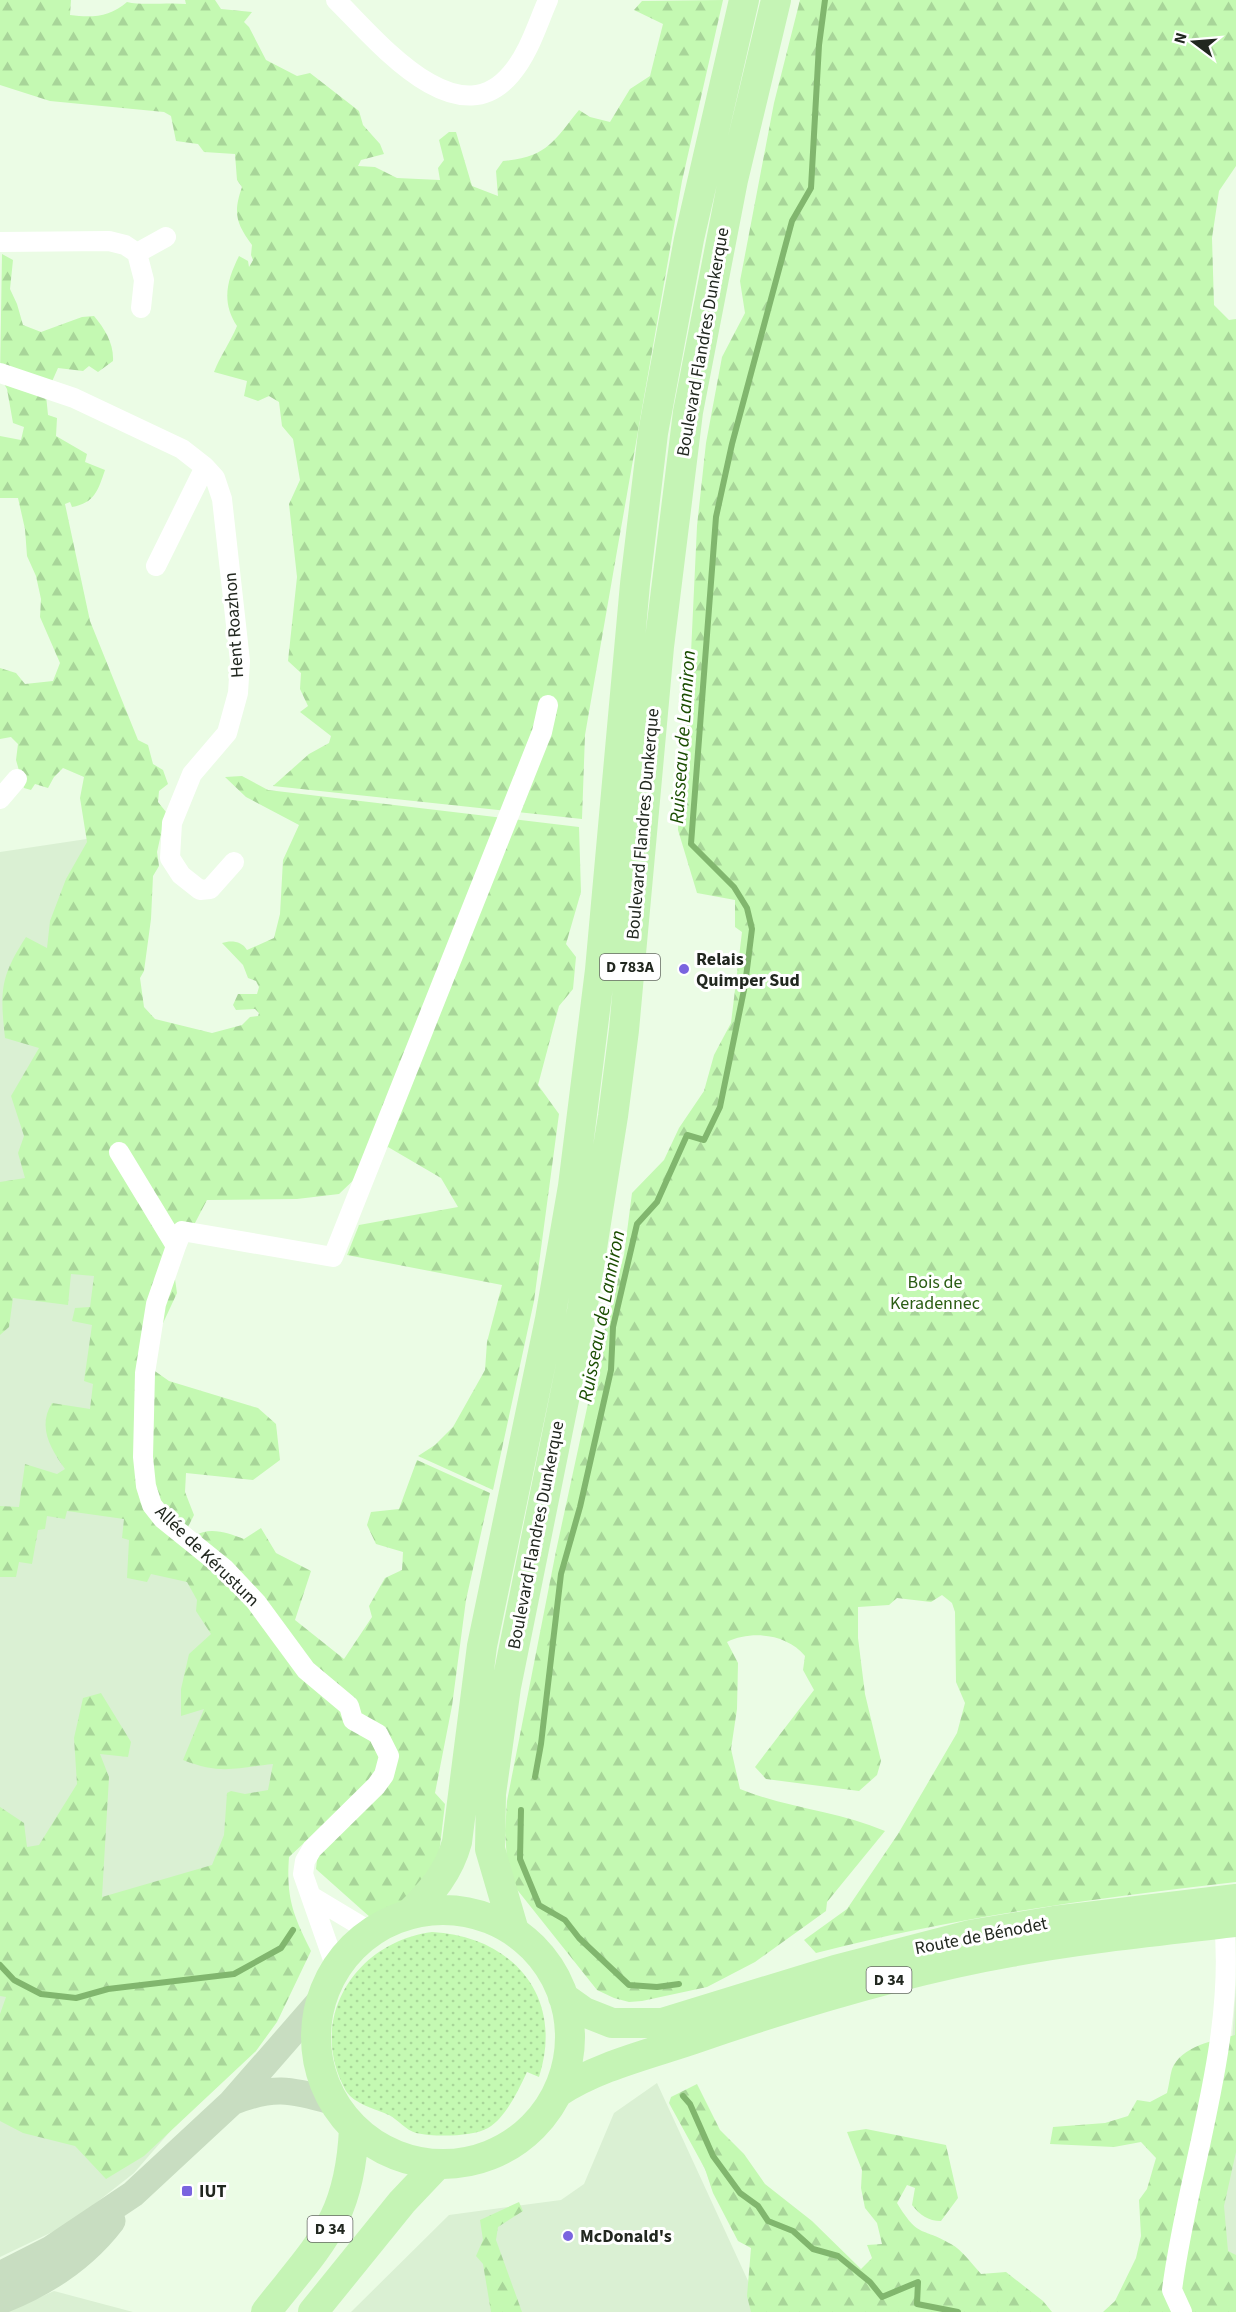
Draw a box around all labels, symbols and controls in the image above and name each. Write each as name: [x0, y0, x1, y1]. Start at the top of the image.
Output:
north arrow: [1164, 12, 1224, 72]
text: N: [1169, 30, 1193, 46]
street label: Boulevard Flandres Dunkerque: [671, 226, 735, 458]
street label: Hent Roazhon: [218, 571, 250, 679]
water label: Ruisseau de Lanniron: [663, 649, 703, 825]
street label: Boulevard Flandres Dunkerque: [620, 707, 666, 941]
place label: Relais Quimper Sud: [696, 947, 800, 993]
road number: D 783A: [600, 954, 660, 980]
marker: Relais Quimper Sud: [677, 962, 691, 976]
water label: Ruisseau de Lanniron: [572, 1228, 632, 1404]
park label: Bois de Keradennec: [890, 1270, 980, 1316]
street label: Boulevard Flandres Dunkerque: [502, 1419, 570, 1651]
street label: Allée de Kérustum: [149, 1500, 265, 1612]
street label: Route de Bénodet: [913, 1911, 1049, 1961]
road number: D 34: [866, 1967, 912, 1993]
place label: IUT: [199, 2179, 226, 2204]
marker: IUT: [180, 2184, 194, 2198]
road number: D 34: [308, 2216, 352, 2242]
place label: McDonald's: [580, 2224, 672, 2249]
marker: McDonald's: [561, 2229, 575, 2243]

